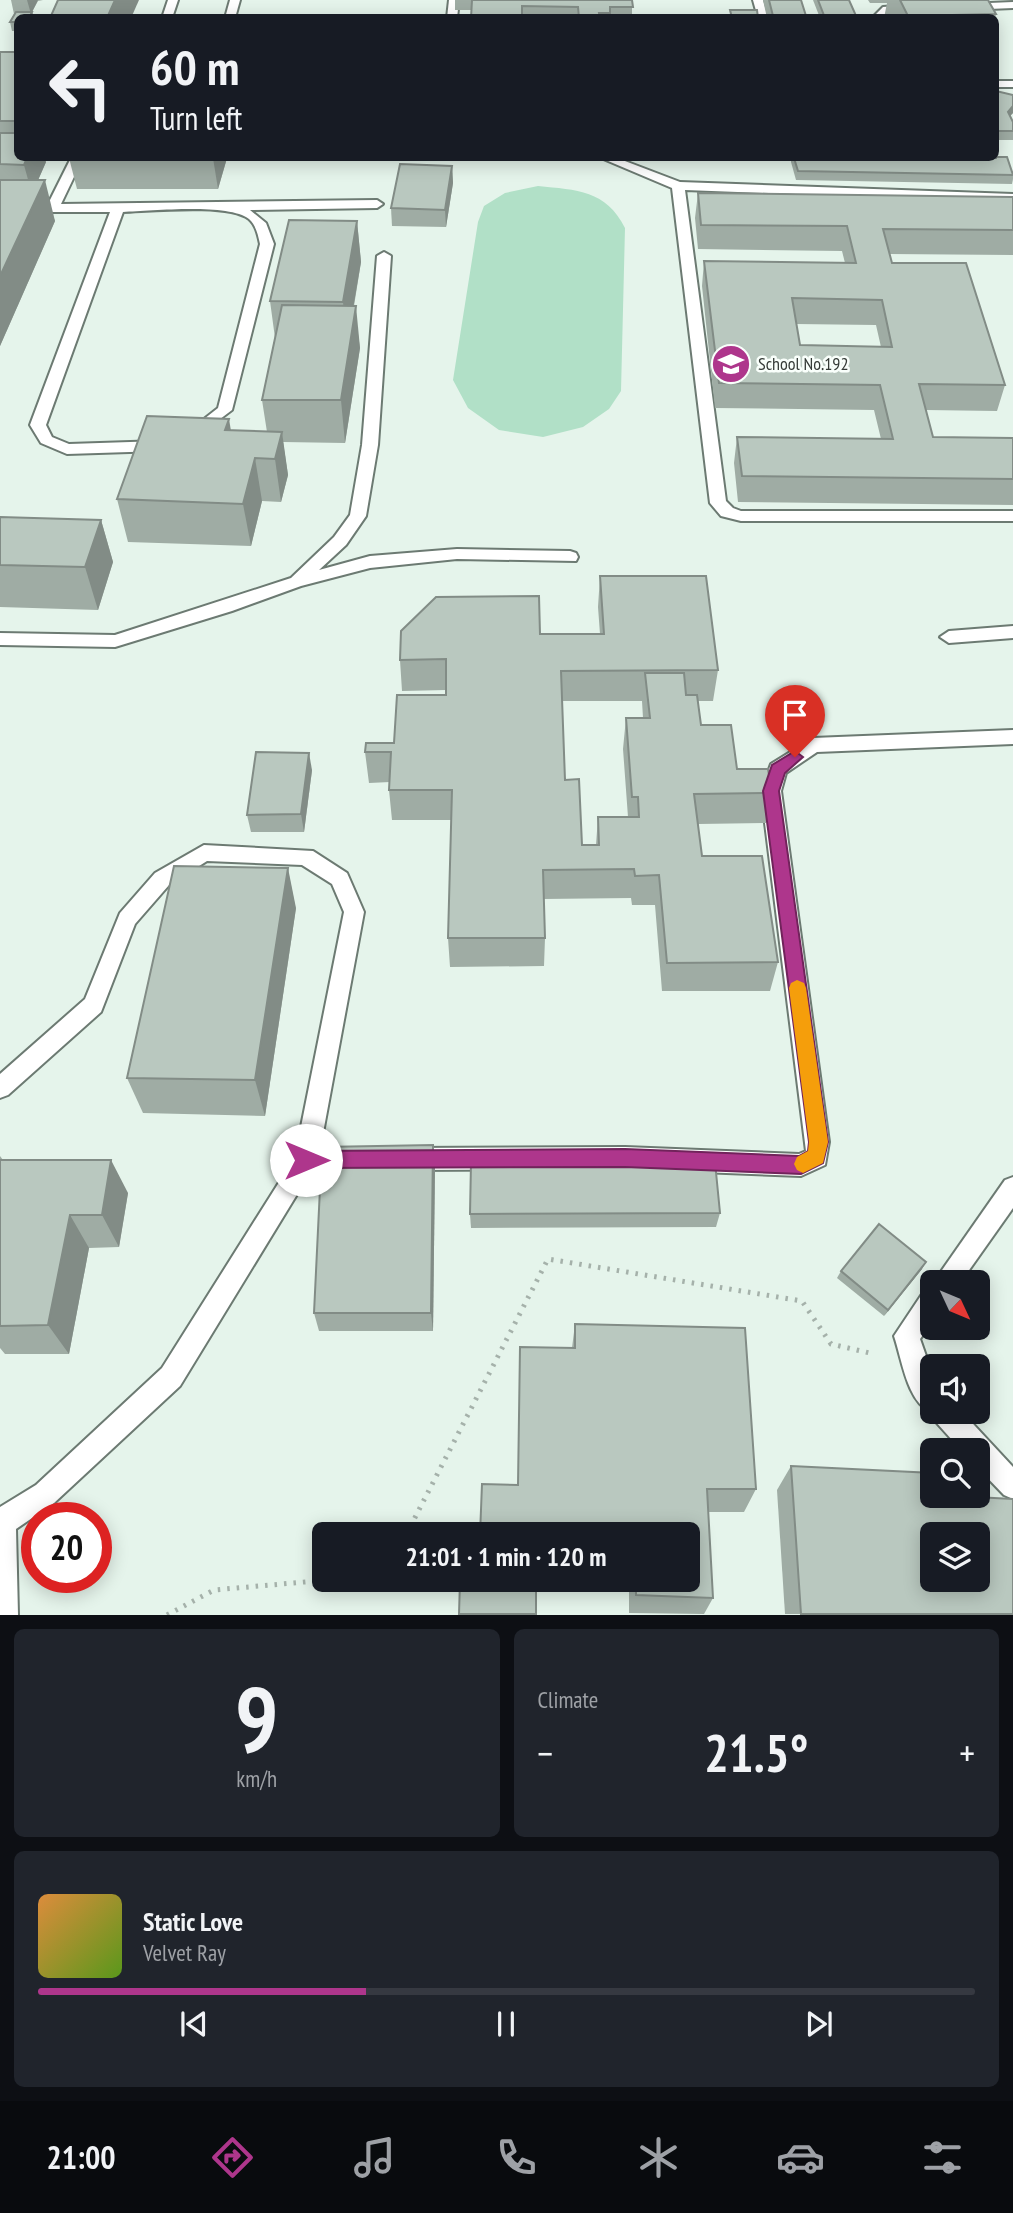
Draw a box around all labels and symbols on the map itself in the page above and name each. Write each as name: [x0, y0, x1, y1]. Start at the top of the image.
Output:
school or university icon: School No.192: [710, 343, 752, 385]
place label: School No.192: [758, 352, 849, 375]
pin: [765, 685, 825, 757]
position arrow: [269, 1123, 343, 1197]
north arrow: [920, 1270, 990, 1340]
speed limit sign: 20: [21, 1502, 112, 1593]

